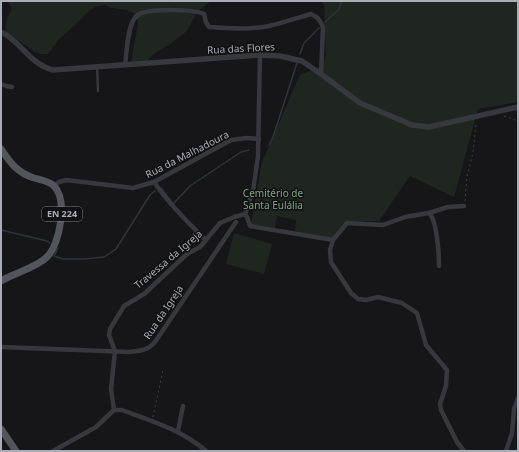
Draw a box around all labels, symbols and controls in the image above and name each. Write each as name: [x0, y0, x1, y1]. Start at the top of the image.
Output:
street label: Rua das Flores: [207, 39, 275, 57]
street label: Rua da Malhadoura: [143, 127, 231, 181]
park label: Cemitério de Santa Eulália: [243, 186, 304, 212]
road number: EN 224: [42, 207, 82, 221]
street label: Travessa da Igreja: [131, 226, 205, 292]
street label: Rua da Igreja: [140, 282, 186, 342]

